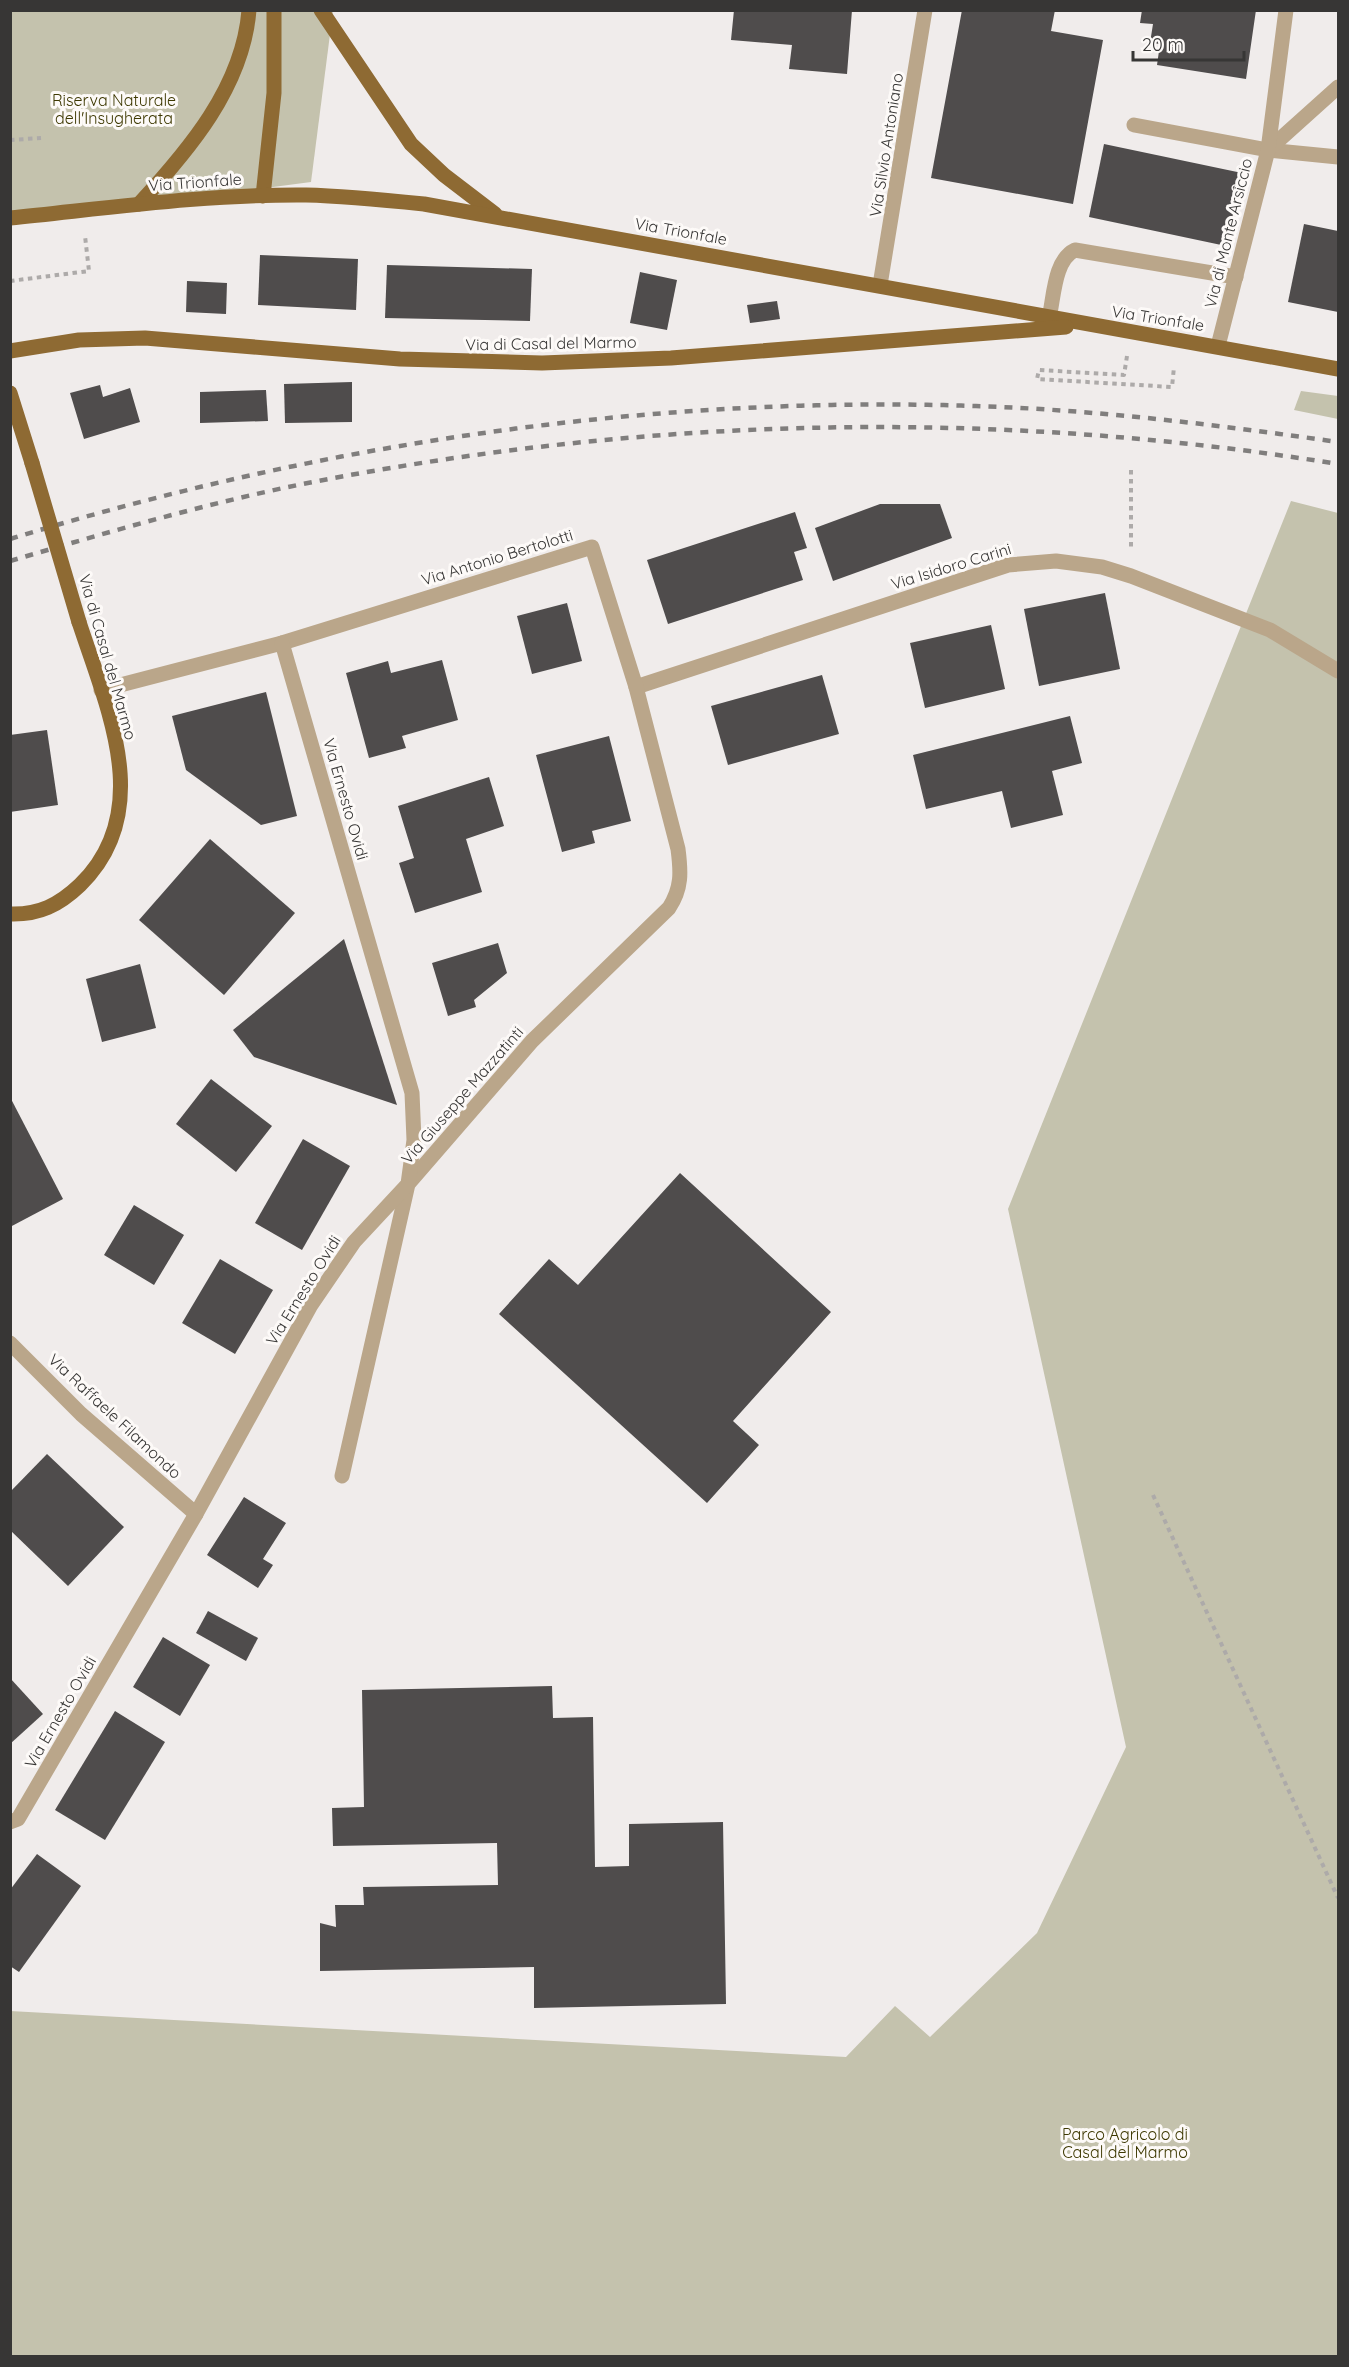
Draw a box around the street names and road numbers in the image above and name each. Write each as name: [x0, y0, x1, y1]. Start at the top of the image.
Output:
street label: Via Silvio Antoniano: [865, 72, 907, 218]
street label: Via di Monte Arsiccio: [1200, 156, 1256, 310]
street label: Via Trionfale: [148, 169, 242, 195]
street label: Via Trionfale: [633, 213, 729, 249]
street label: Via Trionfale: [1110, 301, 1206, 335]
street label: Via di Casal del Marmo: [465, 332, 637, 354]
street label: Via Antonio Bertolotti: [419, 524, 575, 590]
street label: Via Isidoro Carini: [888, 538, 1014, 594]
street label: Via di Casal del Marmo: [75, 572, 141, 742]
street label: Via Ernesto Ovidi: [319, 736, 373, 862]
street label: Via Giuseppe Mazzatinti: [397, 1022, 527, 1168]
street label: Via Ernesto Ovidi: [261, 1231, 345, 1349]
street label: Via Raffaele Filamondo: [44, 1349, 186, 1483]
street label: Via Ernesto Ovidi: [20, 1653, 100, 1771]

